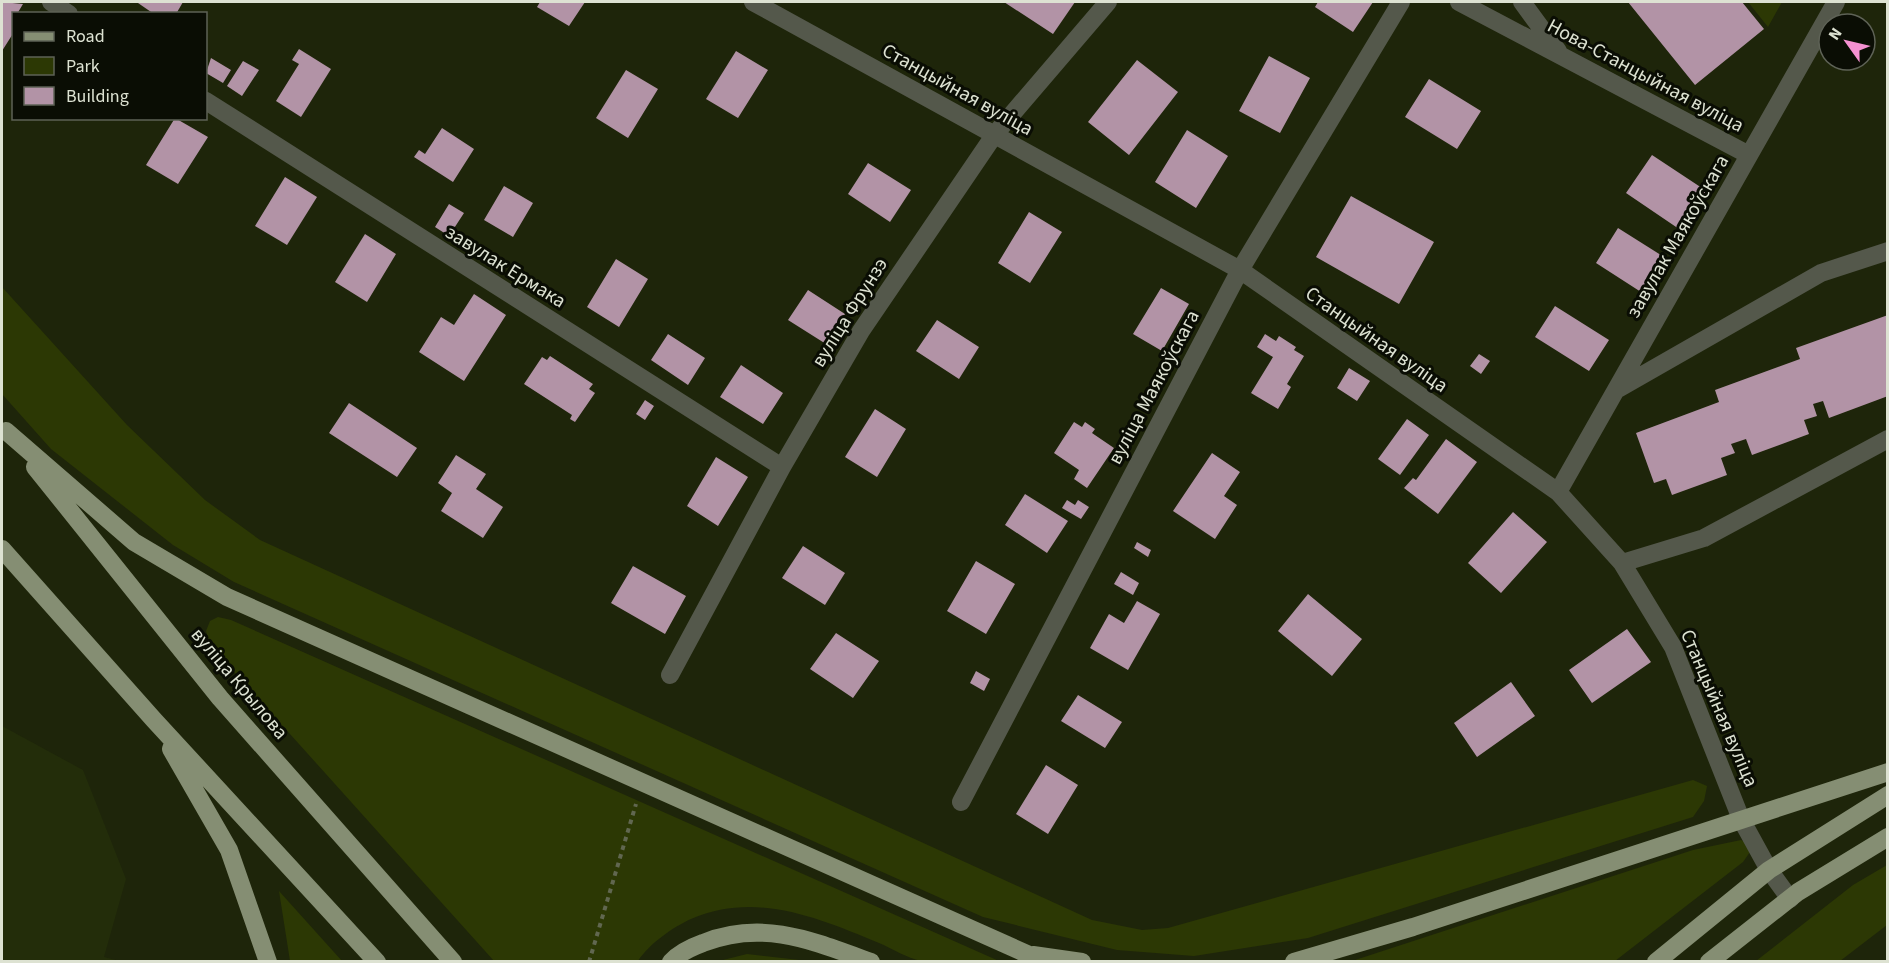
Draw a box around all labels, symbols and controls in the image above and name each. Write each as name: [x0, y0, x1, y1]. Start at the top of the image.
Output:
legend: [12, 12, 207, 120]
street label: Нова-Станцыйная вуліца: [1542, 12, 1749, 140]
north arrow: [1817, 12, 1877, 72]
text: Road: [66, 24, 105, 49]
text: N: [1823, 24, 1847, 45]
street label: Станцыйная вуліца: [877, 37, 1038, 143]
text: Park: [66, 54, 100, 79]
text: Building: [66, 84, 129, 109]
street label: завулак Маякоўскага: [1620, 150, 1736, 323]
street label: завулак Ермака: [440, 219, 571, 315]
street label: вуліца Фрунзэ: [805, 252, 895, 373]
street label: Станцыйная вуліца: [1299, 280, 1454, 400]
street label: вуліца Маякоўскага: [1101, 305, 1206, 470]
street label: вуліца Крылова: [184, 622, 294, 745]
street label: Станцыйная вуліца: [1673, 625, 1765, 791]

